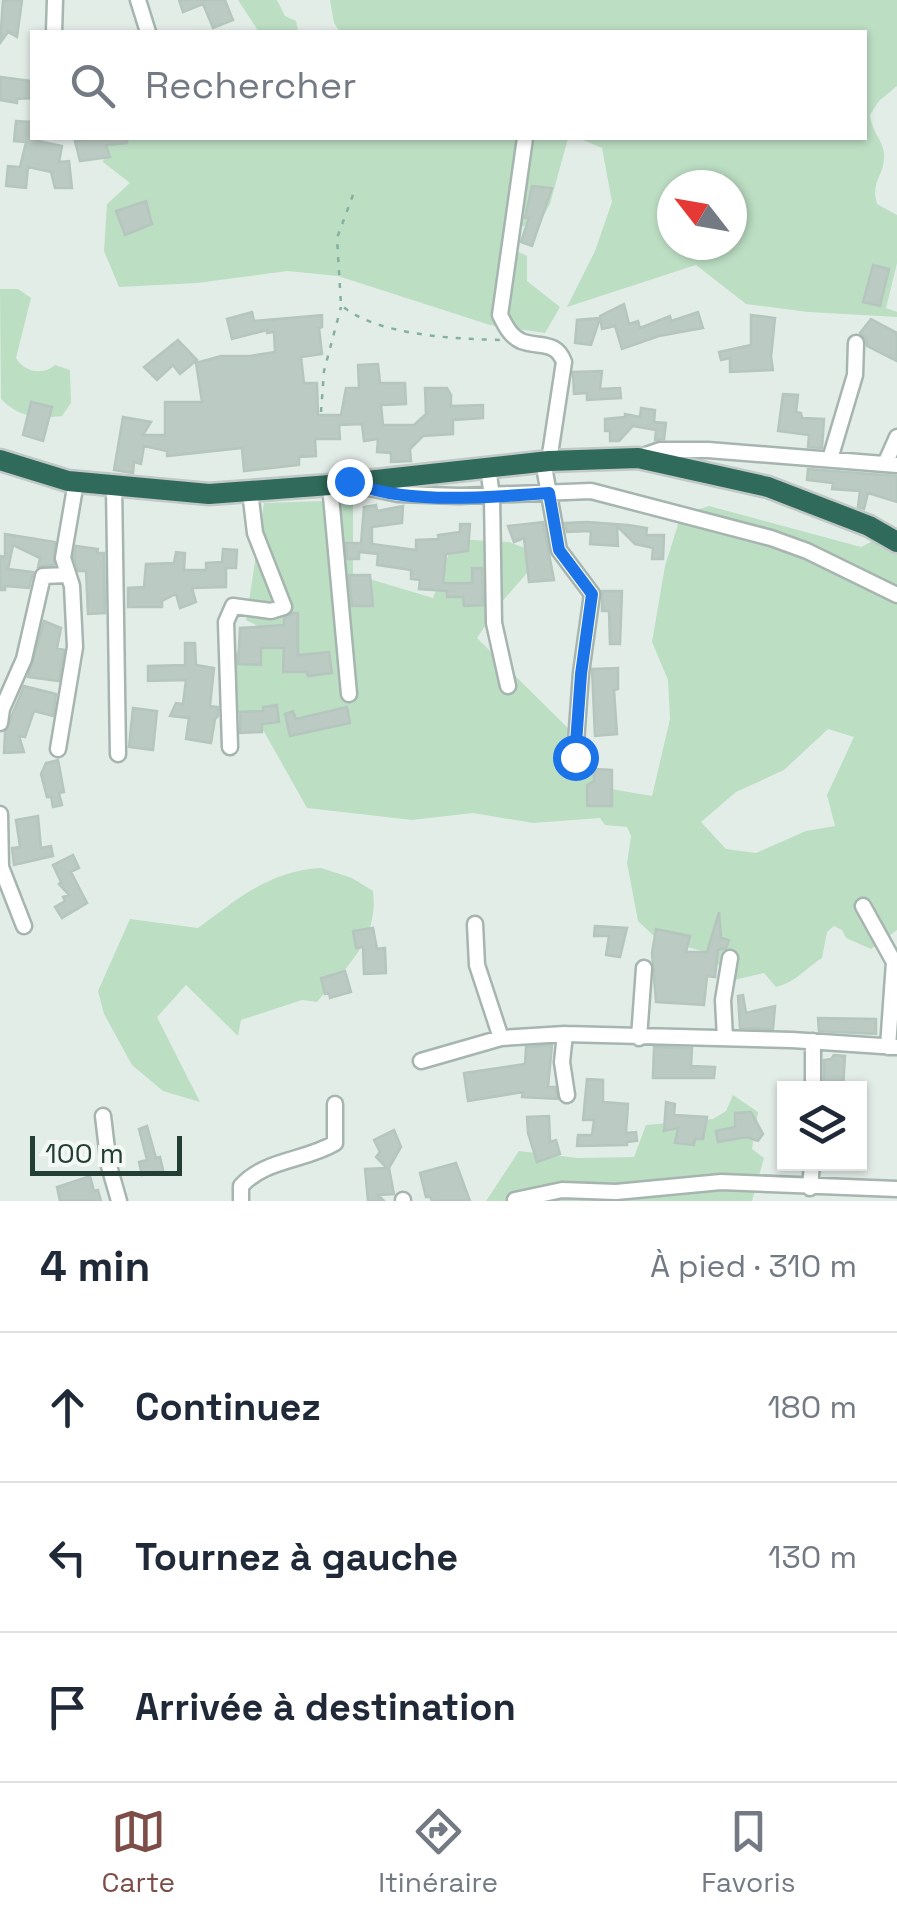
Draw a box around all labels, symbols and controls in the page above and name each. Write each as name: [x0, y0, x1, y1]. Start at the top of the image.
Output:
search box: [30, 30, 867, 140]
icon: search: [65, 58, 120, 113]
text: Rechercher: [145, 61, 356, 109]
north arrow: [657, 170, 747, 260]
route end: [327, 459, 373, 505]
route start: [553, 735, 599, 781]
map controls: [777, 1081, 867, 1171]
button: layers: [777, 1081, 867, 1171]
scale bar: [30, 1131, 182, 1176]
text: 100 m: [45, 1135, 124, 1171]
text: 4 min: [40, 1240, 150, 1293]
text: À pied · 310 m: [650, 1246, 857, 1286]
icon: ahead: [40, 1380, 95, 1435]
text: Continuez: [135, 1383, 321, 1431]
text: 180 m: [767, 1387, 857, 1427]
icon: left: [40, 1530, 95, 1585]
text: Tournez à gauche: [135, 1533, 458, 1581]
text: 130 m: [768, 1537, 857, 1577]
icon: arrive: [40, 1680, 95, 1735]
text: Arrivée à destination: [135, 1683, 516, 1731]
tab: Carte: [102, 1804, 175, 1900]
tab: Itinéraire: [378, 1804, 498, 1900]
tab: Favoris: [701, 1804, 795, 1900]

